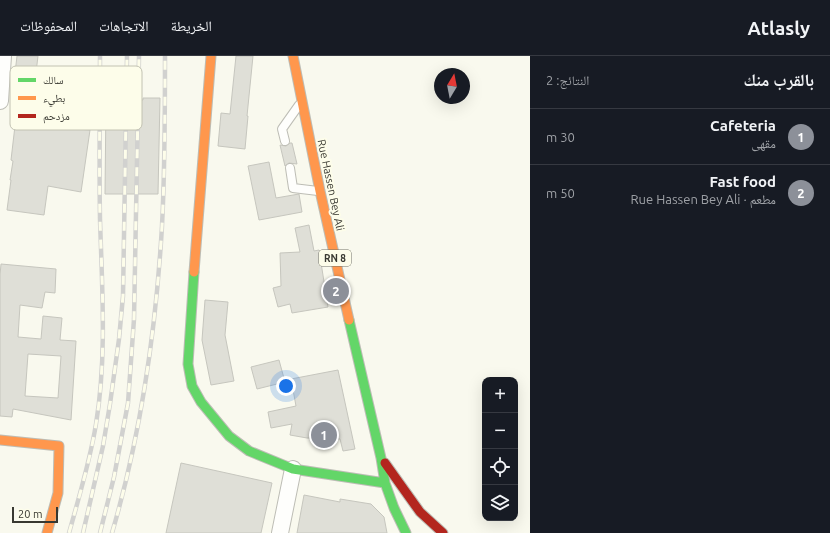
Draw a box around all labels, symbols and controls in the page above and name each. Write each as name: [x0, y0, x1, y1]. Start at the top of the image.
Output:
text: Atlasly: [748, 17, 810, 39]
text: المحفوظات: [20, 18, 77, 34]
text: الاتجاهات: [99, 18, 149, 34]
text: الخريطة: [171, 18, 212, 34]
legend: [10, 66, 142, 130]
north arrow: [434, 68, 470, 104]
text: بالقرب منك: [744, 70, 814, 89]
text: النتائج: 2: [546, 73, 589, 87]
text: سالك: [43, 74, 63, 86]
text: بطيء: [43, 92, 65, 107]
text: مزدحم: [43, 110, 70, 124]
text: Cafeteria: [710, 117, 776, 134]
text: 30 m: [546, 130, 575, 144]
text: 1: [797, 130, 805, 144]
text: مقهى: [751, 136, 776, 150]
street label: Rue Hassen Bey Ali: [315, 138, 347, 232]
text: Fast food: [710, 173, 776, 190]
text: 50 m: [546, 186, 575, 200]
text: 2: [797, 186, 805, 200]
text: مطعم · Rue Hassen Bey Ali: [631, 192, 776, 206]
road number: RN 8: [319, 250, 351, 266]
pin: 2: [323, 276, 349, 306]
your location: [276, 376, 296, 396]
map controls: [482, 377, 518, 521]
button: +: [482, 377, 518, 413]
button: −: [482, 413, 518, 449]
pin: 1: [311, 420, 337, 450]
button: locate: [482, 449, 518, 485]
button: layers: [482, 485, 518, 521]
scale bar: [12, 505, 58, 524]
text: 20 m: [18, 508, 42, 520]

